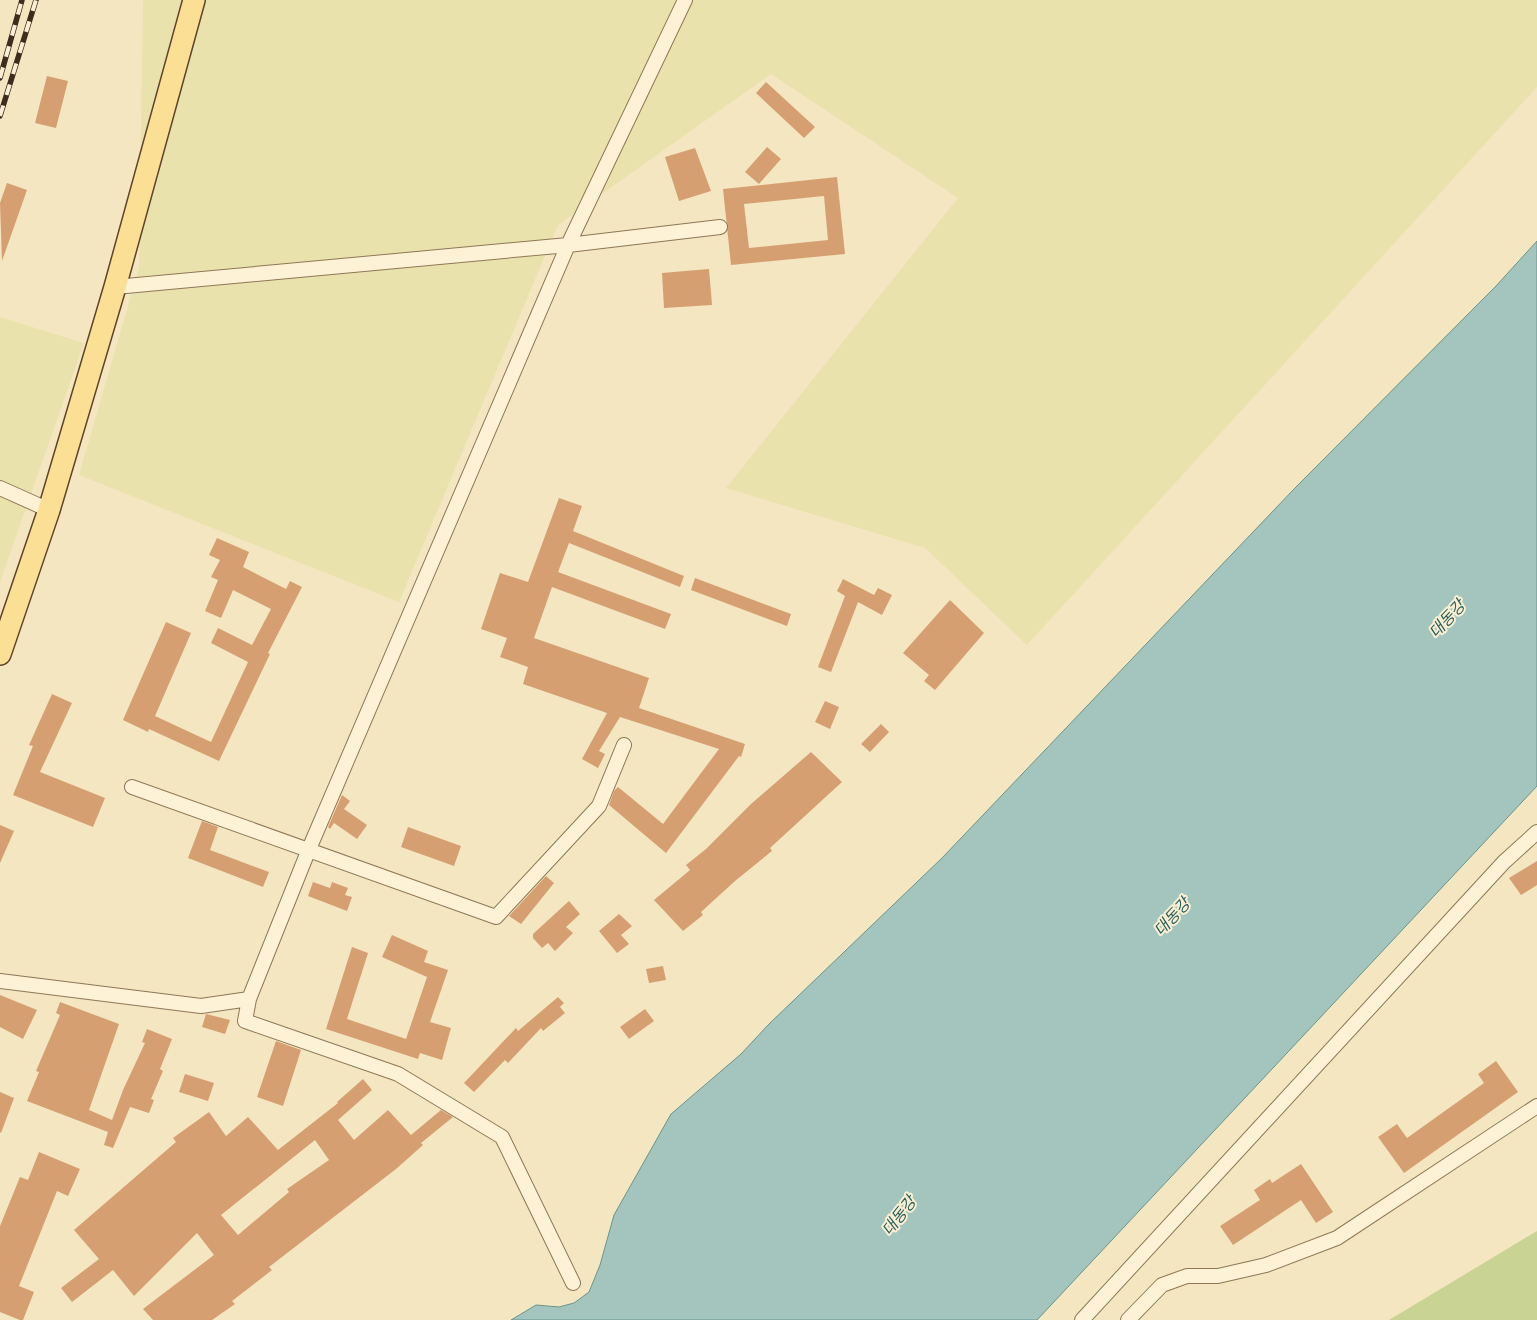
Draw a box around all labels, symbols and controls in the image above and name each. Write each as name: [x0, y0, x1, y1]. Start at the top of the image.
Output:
water label: 대동강: [1426, 595, 1470, 641]
water label: 대동강: [1151, 893, 1195, 939]
water label: 대동강: [879, 1192, 921, 1239]

